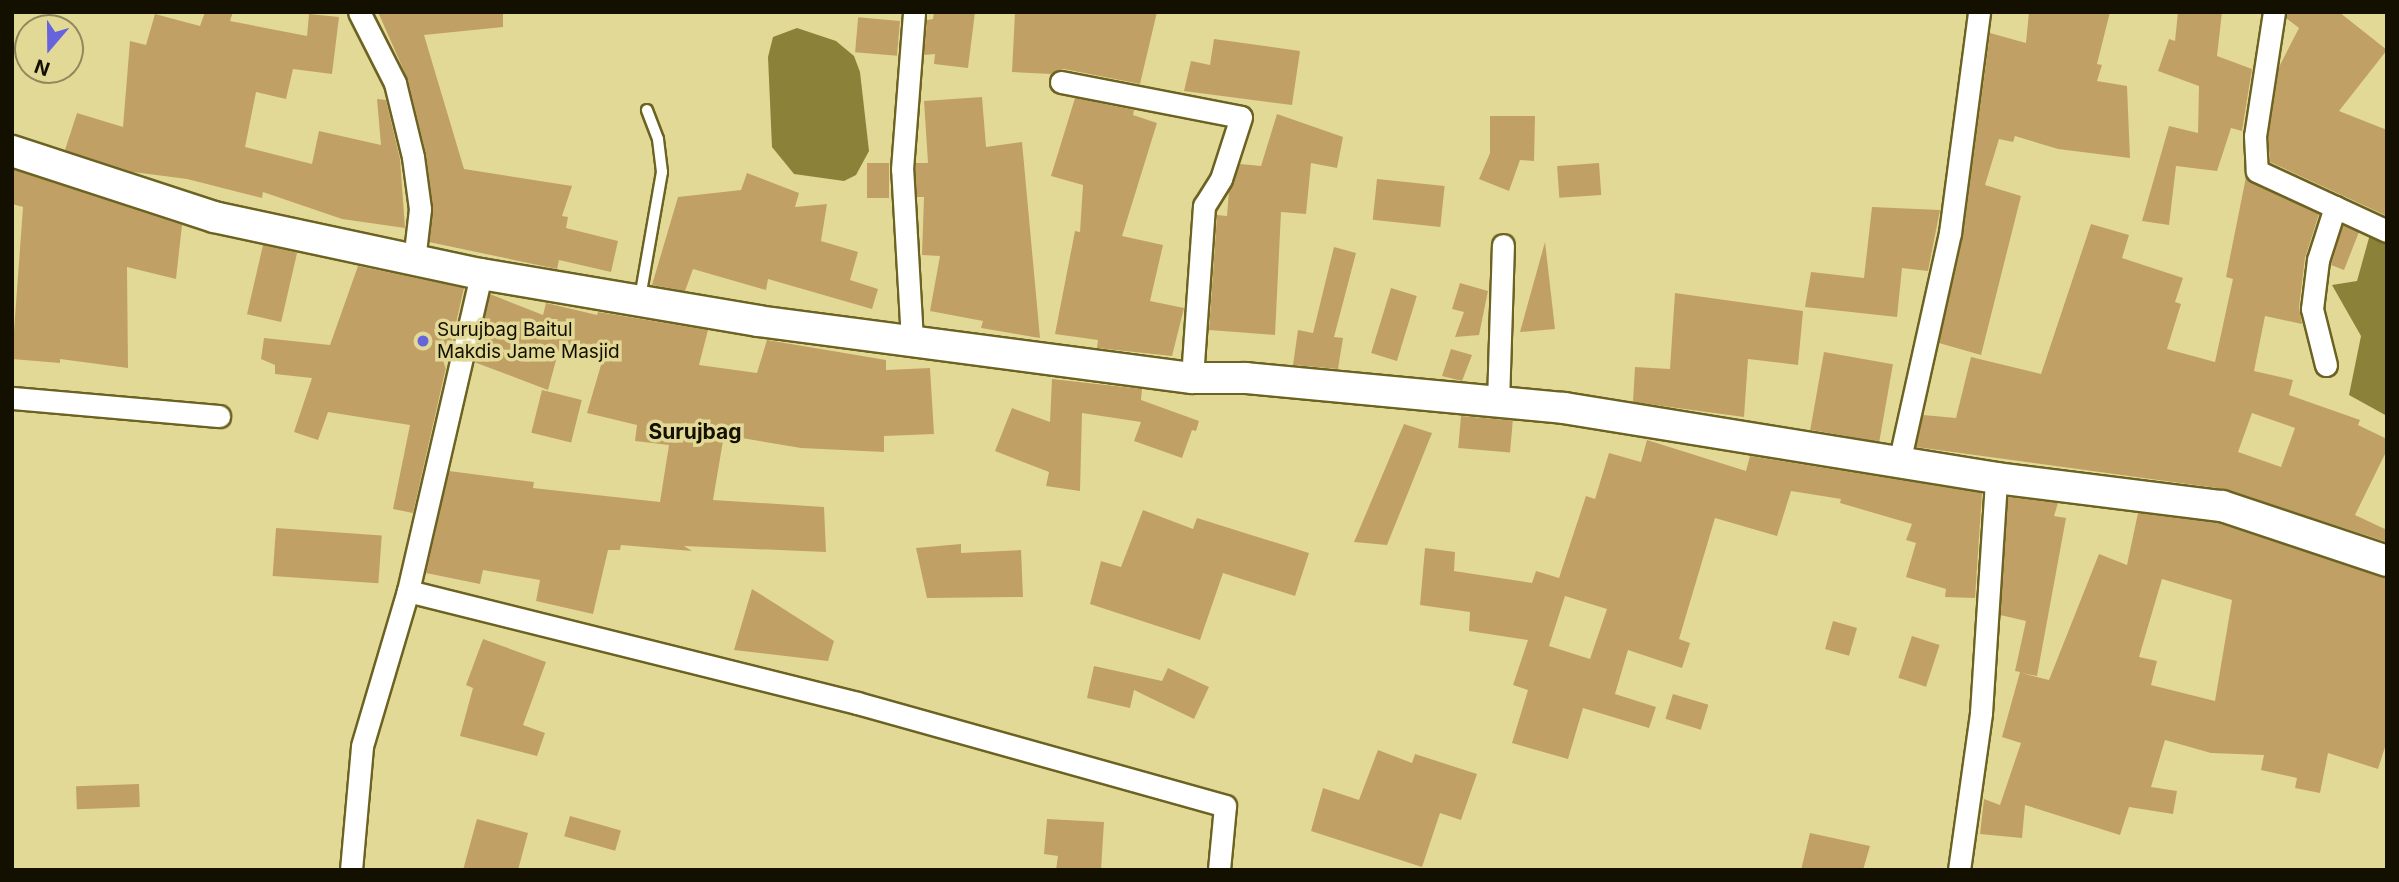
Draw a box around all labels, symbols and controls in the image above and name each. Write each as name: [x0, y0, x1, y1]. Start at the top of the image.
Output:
north arrow: [14, 14, 84, 84]
text: N: [32, 54, 53, 81]
place label: Surujbag Baitul Makdis Jame Masjid: [437, 319, 620, 363]
marker: Surujbag Baitul Makdis Jame Masjid: [415, 333, 431, 349]
district label: Surujbag: [648, 419, 742, 445]

